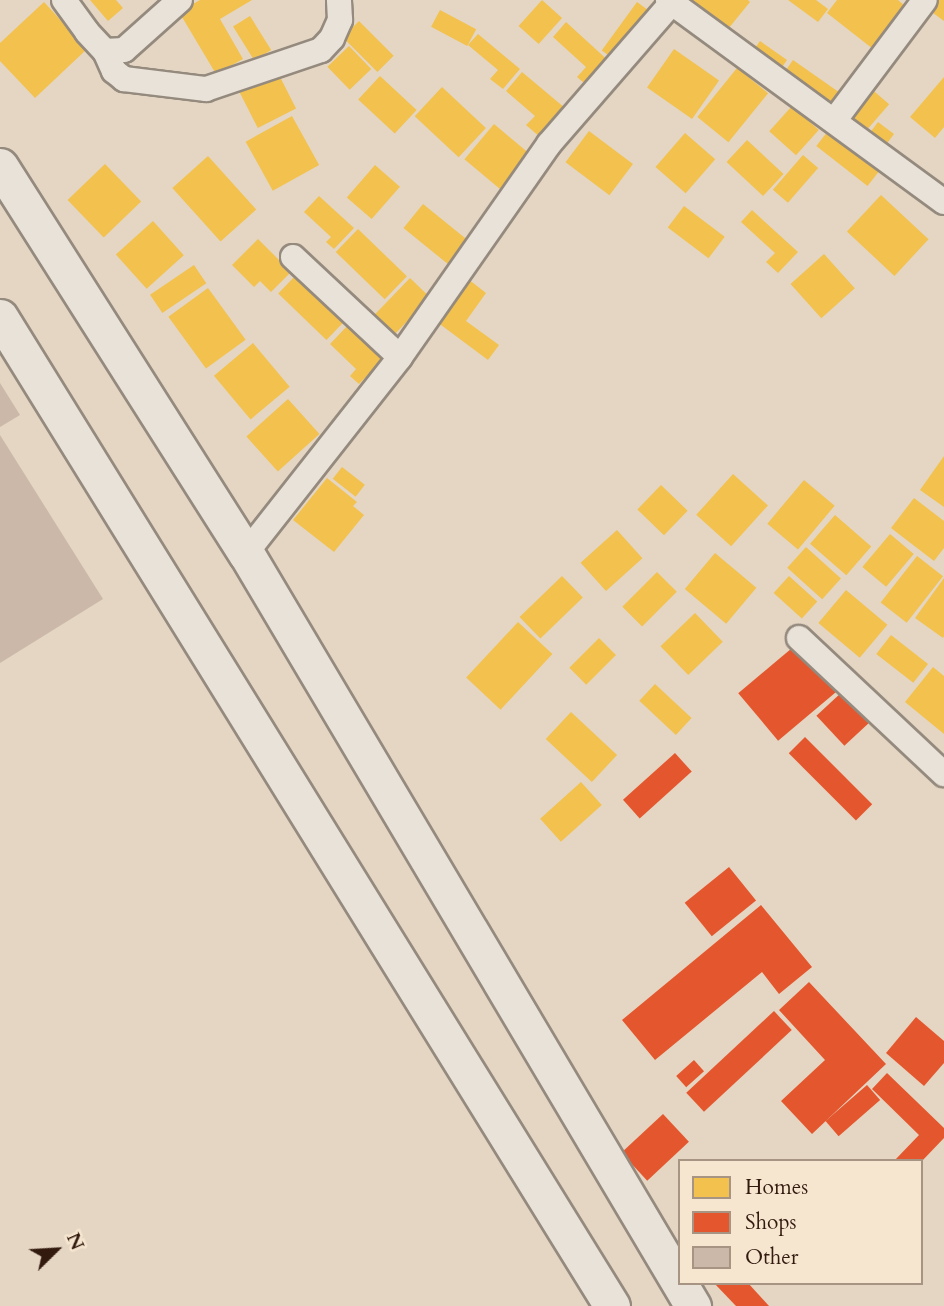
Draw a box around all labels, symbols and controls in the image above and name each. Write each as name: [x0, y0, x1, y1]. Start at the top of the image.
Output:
legend: [678, 1159, 923, 1285]
text: Homes: [745, 1173, 808, 1202]
text: Shops: [745, 1208, 797, 1237]
north arrow: [21, 1215, 91, 1285]
text: N: [60, 1229, 90, 1254]
text: Other: [745, 1243, 799, 1272]

